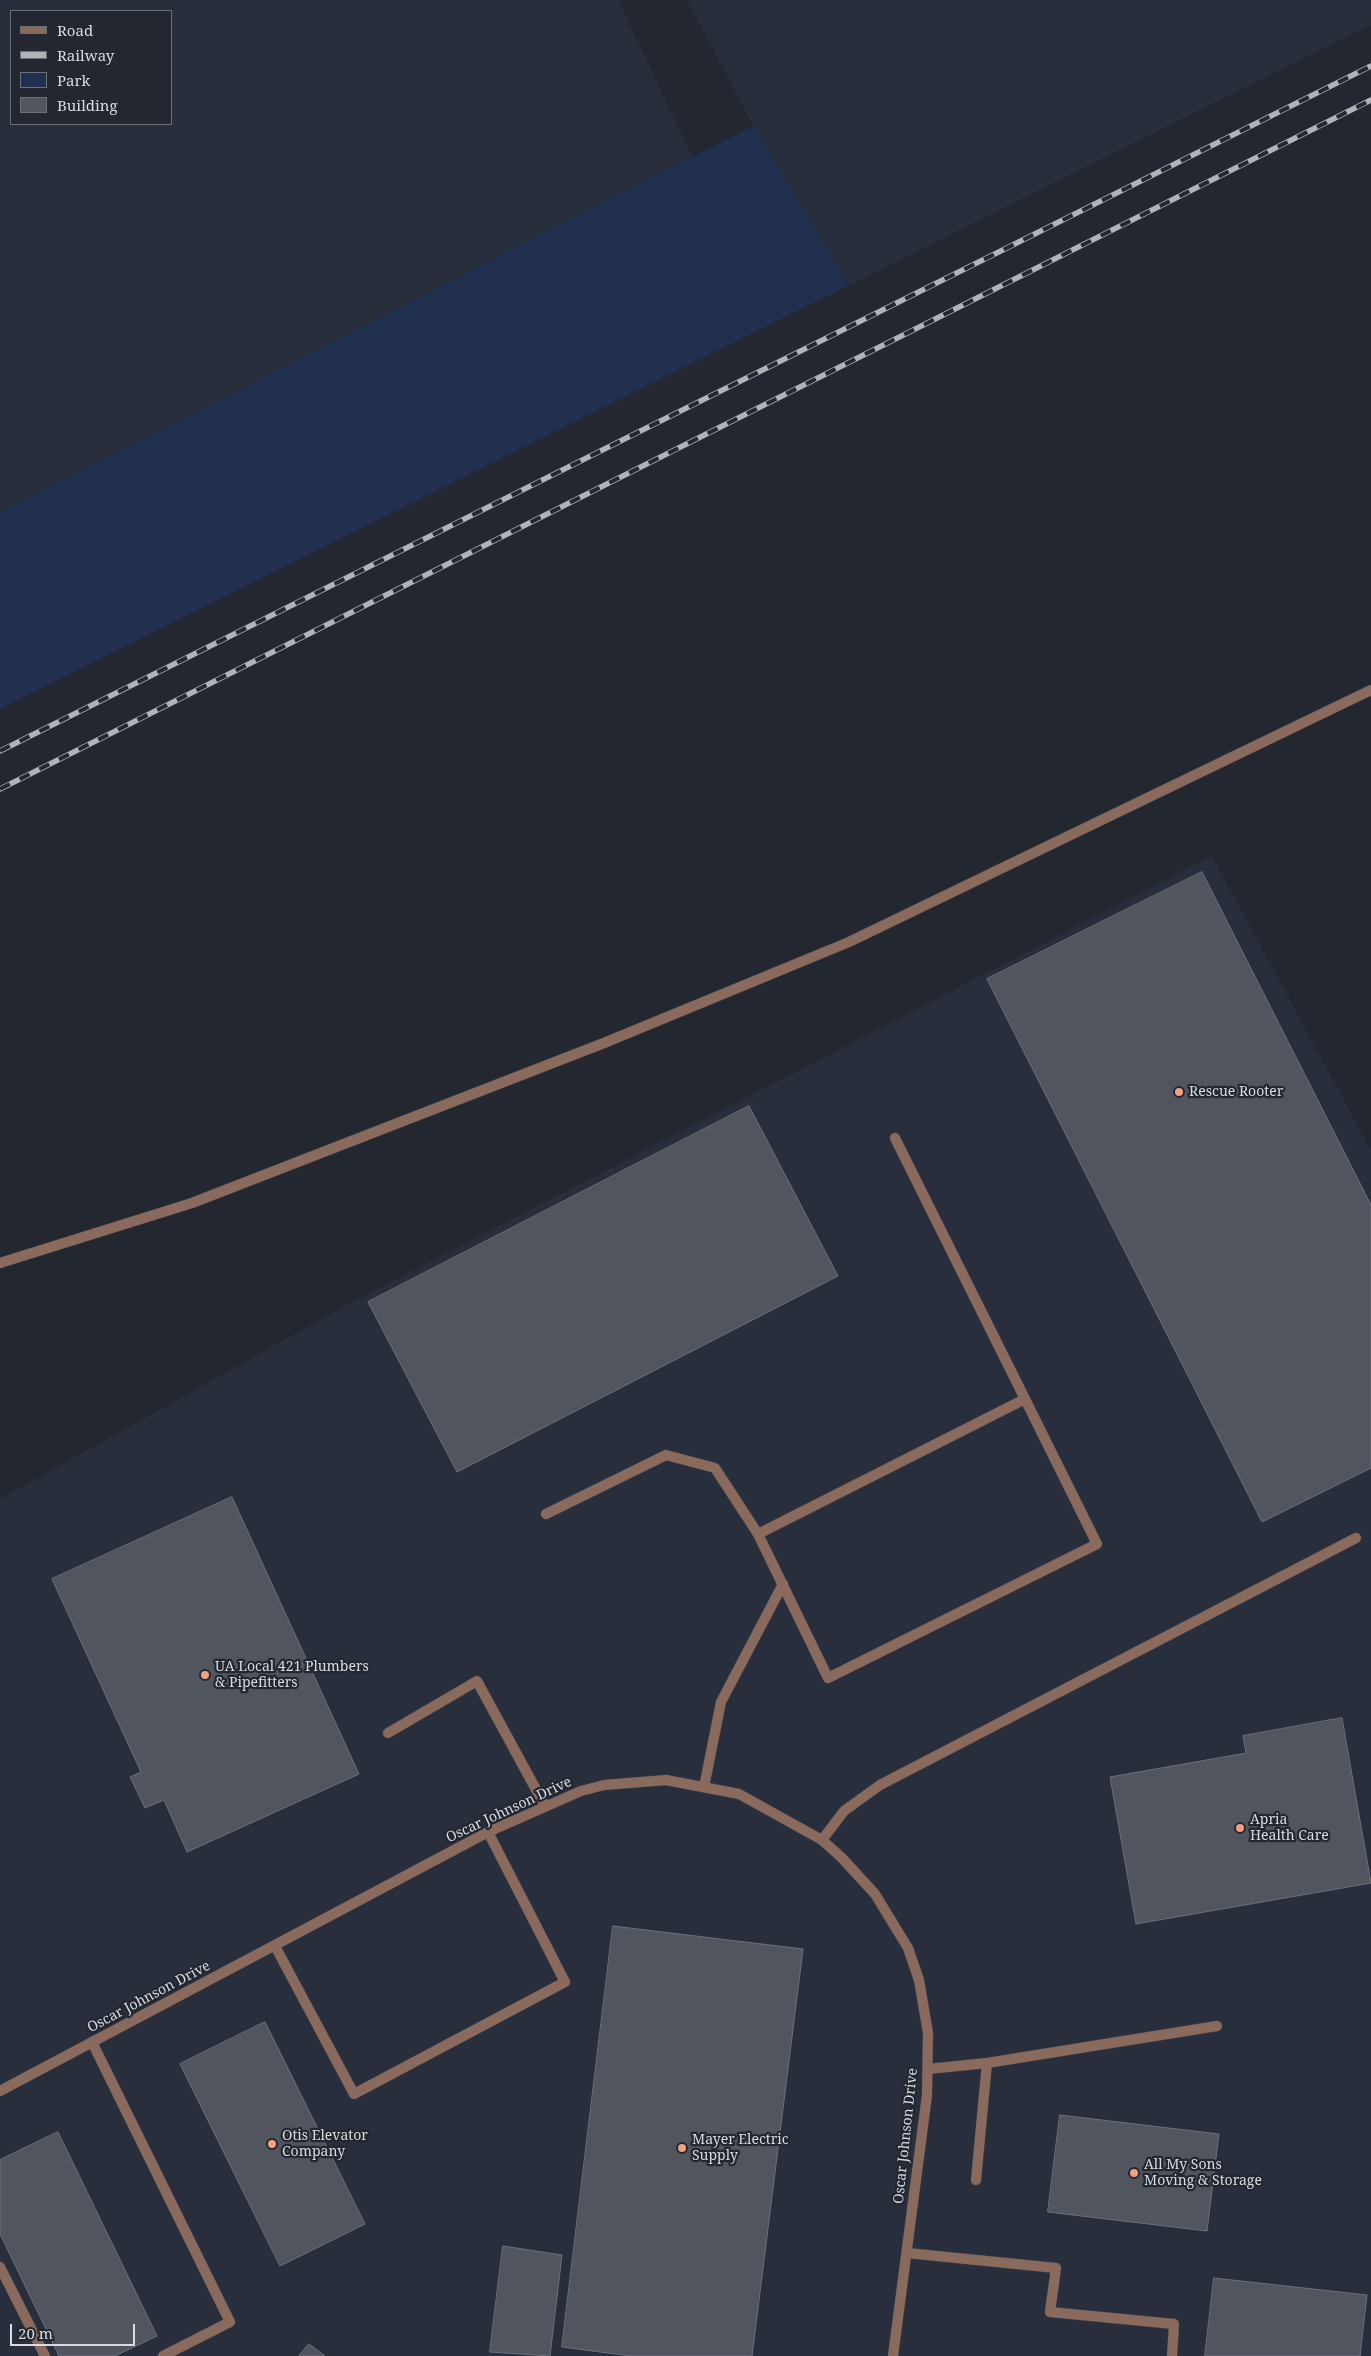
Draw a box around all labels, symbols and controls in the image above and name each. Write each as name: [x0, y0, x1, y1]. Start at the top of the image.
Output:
legend: [10, 10, 172, 125]
text: Road: [57, 20, 93, 40]
text: Railway: [57, 45, 114, 65]
text: Park: [57, 70, 90, 90]
text: Building: [57, 95, 118, 115]
place label: Rescue Rooter: [1189, 1084, 1283, 1100]
marker: Rescue Rooter: [1173, 1086, 1185, 1098]
place label: UA Local 421 Plumbers & Pipefitters: [215, 1659, 369, 1691]
marker: UA Local 421 Plumbers & Pipefitters: [199, 1669, 211, 1681]
street label: Oscar Johnson Drive: [444, 1774, 574, 1846]
place label: Apria Health Care: [1250, 1812, 1329, 1844]
marker: Apria Health Care: [1234, 1822, 1246, 1834]
street label: Oscar Johnson Drive: [85, 1958, 213, 2036]
street label: Oscar Johnson Drive: [891, 2067, 921, 2205]
place label: Otis Elevator Company: [282, 2128, 368, 2160]
place label: Mayer Electric Supply: [692, 2132, 789, 2164]
marker: Otis Elevator Company: [266, 2138, 278, 2150]
marker: Mayer Electric Supply: [676, 2142, 688, 2154]
place label: All My Sons Moving & Storage: [1144, 2157, 1262, 2190]
marker: All My Sons Moving & Storage: [1128, 2167, 1140, 2179]
scale bar: [12, 2314, 138, 2346]
text: 20 m: [18, 2323, 53, 2343]

